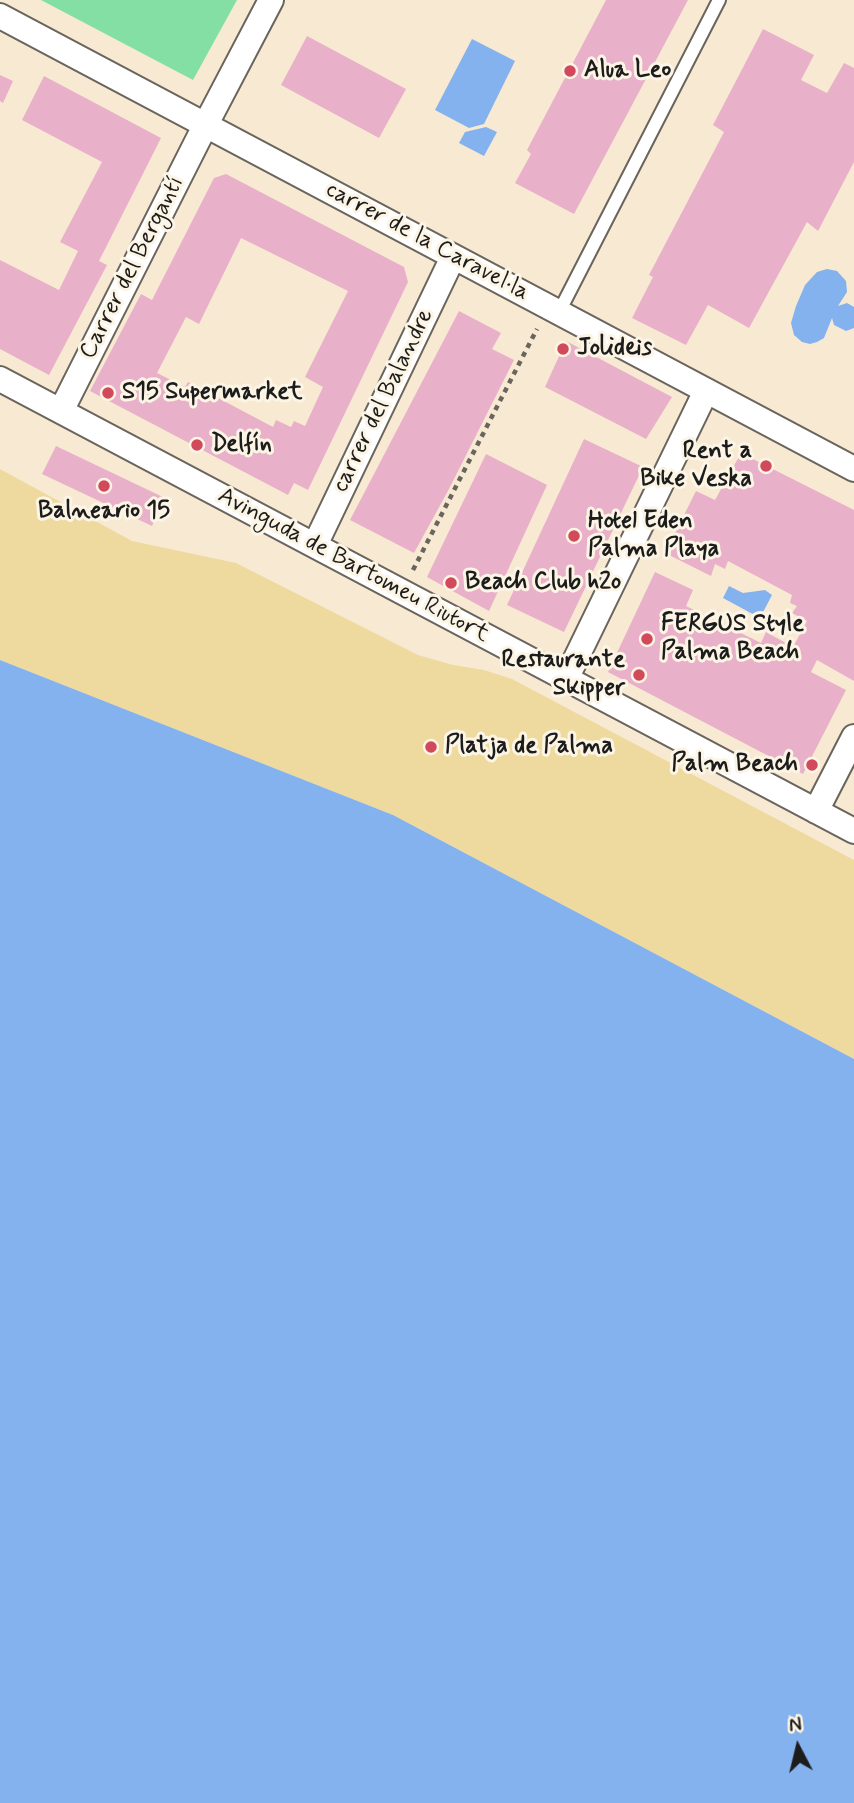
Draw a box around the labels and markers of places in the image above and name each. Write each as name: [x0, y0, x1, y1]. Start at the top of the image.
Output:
place label: Alua Leo: [584, 57, 671, 85]
marker: Alua Leo: [562, 63, 578, 79]
place label: Jolideis: [577, 335, 652, 363]
marker: Jolideis: [555, 341, 571, 357]
place label: S15 Supermarket: [122, 379, 302, 407]
marker: S15 Supermarket: [100, 385, 116, 401]
place label: Delfín: [211, 431, 272, 459]
marker: Delfín: [189, 437, 205, 453]
place label: Rent a Bike Veska: [640, 438, 752, 494]
marker: Rent a Bike Veska: [758, 458, 774, 474]
marker: Balneario 15: [96, 478, 112, 494]
place label: Balneario 15: [38, 498, 170, 526]
place label: Hotel Eden Palma Playa: [588, 508, 719, 564]
marker: Hotel Eden Palma Playa: [566, 528, 582, 544]
place label: Beach Club h2o: [465, 569, 621, 597]
marker: Beach Club h2o: [443, 575, 459, 591]
place label: FERGUS Style Palma Beach: [661, 611, 804, 667]
marker: FERGUS Style Palma Beach: [639, 631, 655, 647]
place label: Restaurante Skipper: [502, 647, 625, 703]
marker: Restaurante Skipper: [631, 667, 647, 683]
place label: Platja de Palma: [445, 733, 613, 761]
marker: Platja de Palma: [423, 739, 439, 755]
place label: Palm Beach: [671, 751, 798, 779]
marker: Palm Beach: [804, 757, 820, 773]

